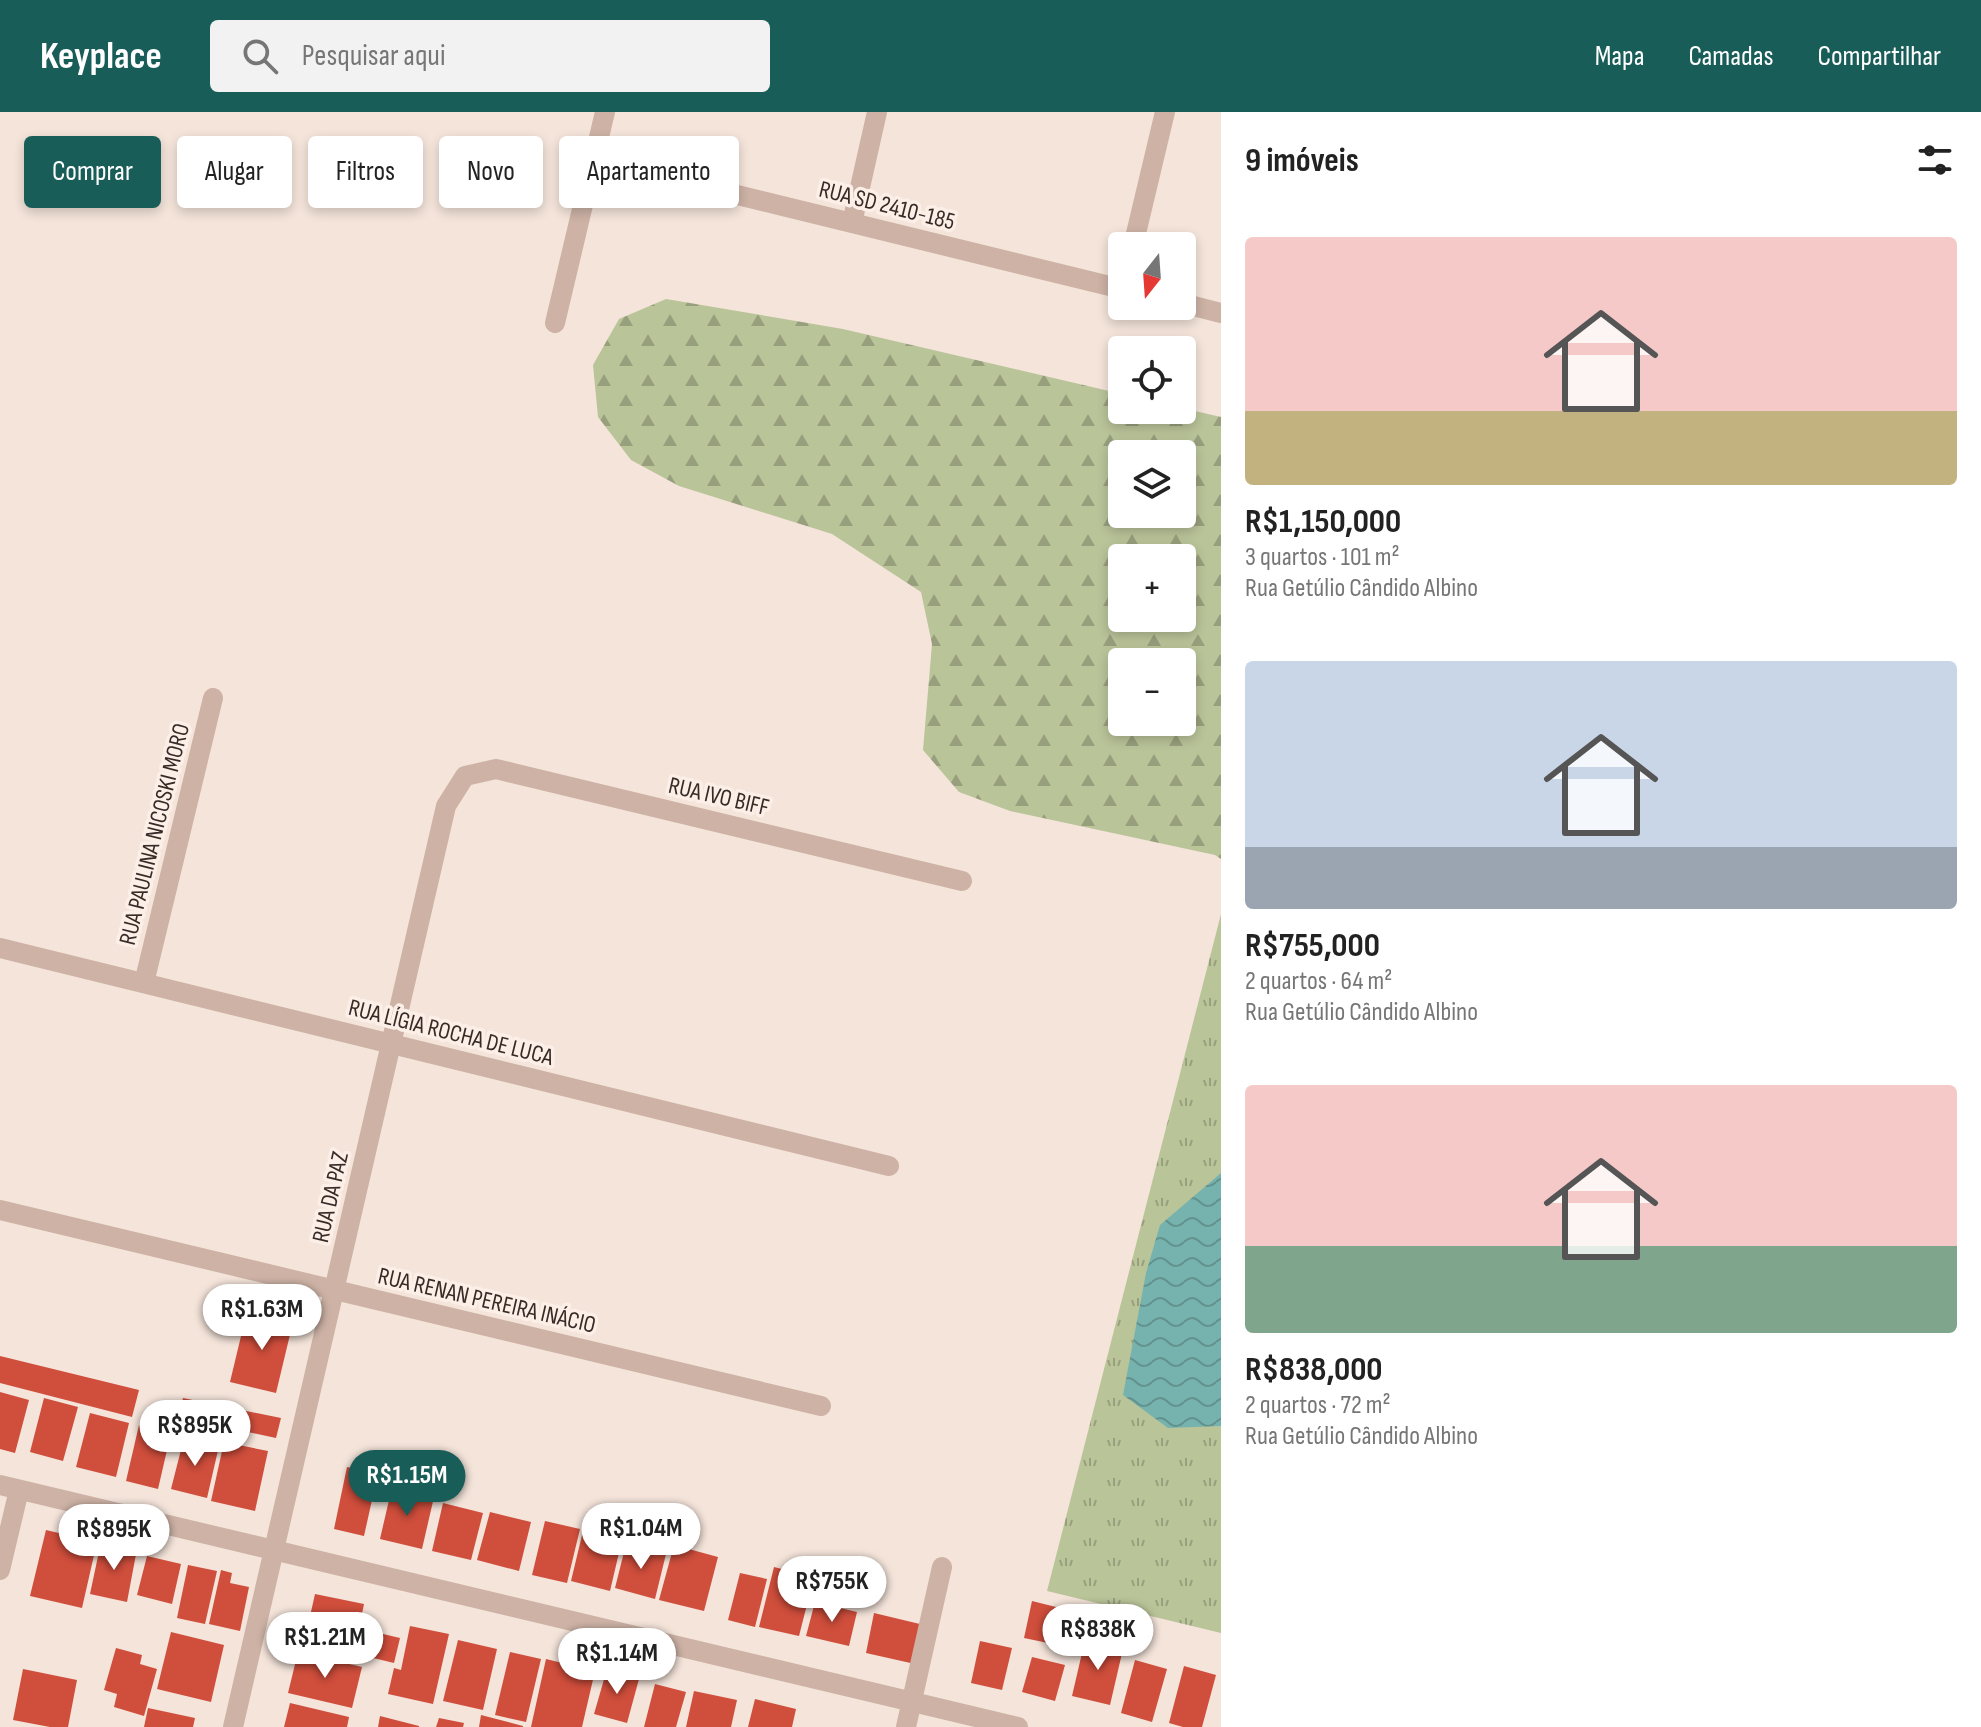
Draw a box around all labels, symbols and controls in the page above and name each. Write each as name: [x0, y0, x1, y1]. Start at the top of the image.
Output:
search box: [210, 20, 770, 92]
text: Keyplace: [40, 34, 162, 79]
icon: search: [238, 34, 282, 78]
text: Pesquisar aqui: [302, 38, 446, 74]
text: Mapa: [1595, 40, 1644, 73]
text: Camadas: [1688, 40, 1774, 73]
text: Compartilhar: [1818, 40, 1941, 73]
chip: Comprar: [24, 136, 161, 208]
chip: Alugar: [177, 136, 292, 208]
chip: Filtros: [308, 136, 423, 208]
chip: Novo: [439, 136, 543, 208]
chip: Apartamento: [559, 136, 739, 208]
icon: filters: [1913, 138, 1957, 182]
text: 9 imóveis: [1245, 140, 1359, 181]
street label: RUA SD 2410-185: [816, 175, 958, 236]
north arrow: [1108, 232, 1196, 320]
map controls: [1108, 232, 1196, 736]
icon: home: [1529, 289, 1673, 433]
button: locate: [1108, 336, 1196, 424]
button: layers: [1108, 440, 1196, 528]
text: R$1,150,000: [1245, 501, 1401, 542]
text: 3 quartos · 101 m²: [1245, 542, 1400, 573]
button: +: [1108, 544, 1196, 632]
text: Rua Getúlio Cândido Albino: [1245, 573, 1478, 604]
button: −: [1108, 648, 1196, 736]
icon: home: [1529, 713, 1673, 857]
street label: RUA PAULINA NICOSKI MORO: [113, 720, 196, 948]
street label: RUA IVO BIFF: [666, 771, 772, 822]
text: R$755,000: [1245, 925, 1380, 966]
text: 2 quartos · 64 m²: [1245, 966, 1392, 997]
street label: RUA LÍGIA ROCHA DE LUCA: [346, 993, 557, 1072]
text: Rua Getúlio Cândido Albino: [1245, 997, 1478, 1028]
icon: home: [1529, 1137, 1673, 1281]
street label: RUA DA PAZ: [306, 1149, 355, 1245]
street label: RUA RENAN PEREIRA INÁCIO: [375, 1261, 599, 1340]
pin: R$1.63M: [188, 1284, 336, 1352]
text: R$1.63M: [221, 1294, 303, 1325]
text: R$838,000: [1245, 1349, 1383, 1390]
text: 2 quartos · 72 m²: [1245, 1390, 1391, 1421]
pin: R$895K: [130, 1400, 260, 1468]
text: R$895K: [158, 1410, 232, 1441]
text: Rua Getúlio Cândido Albino: [1245, 1421, 1478, 1452]
pin: R$1.15M: [333, 1450, 481, 1518]
text: R$1.15M: [366, 1460, 448, 1491]
pin: R$1.04M: [567, 1503, 715, 1571]
pin: R$895K: [49, 1504, 179, 1572]
text: R$1.04M: [599, 1513, 683, 1544]
text: R$895K: [77, 1514, 151, 1545]
pin: R$755K: [767, 1556, 897, 1624]
text: R$755K: [795, 1566, 869, 1597]
pin: R$838K: [1033, 1604, 1163, 1672]
pin: R$1.21M: [251, 1612, 399, 1680]
text: R$838K: [1060, 1614, 1136, 1645]
text: R$1.21M: [284, 1622, 366, 1653]
pin: R$1.14M: [543, 1628, 691, 1696]
text: R$1.14M: [576, 1638, 658, 1669]

